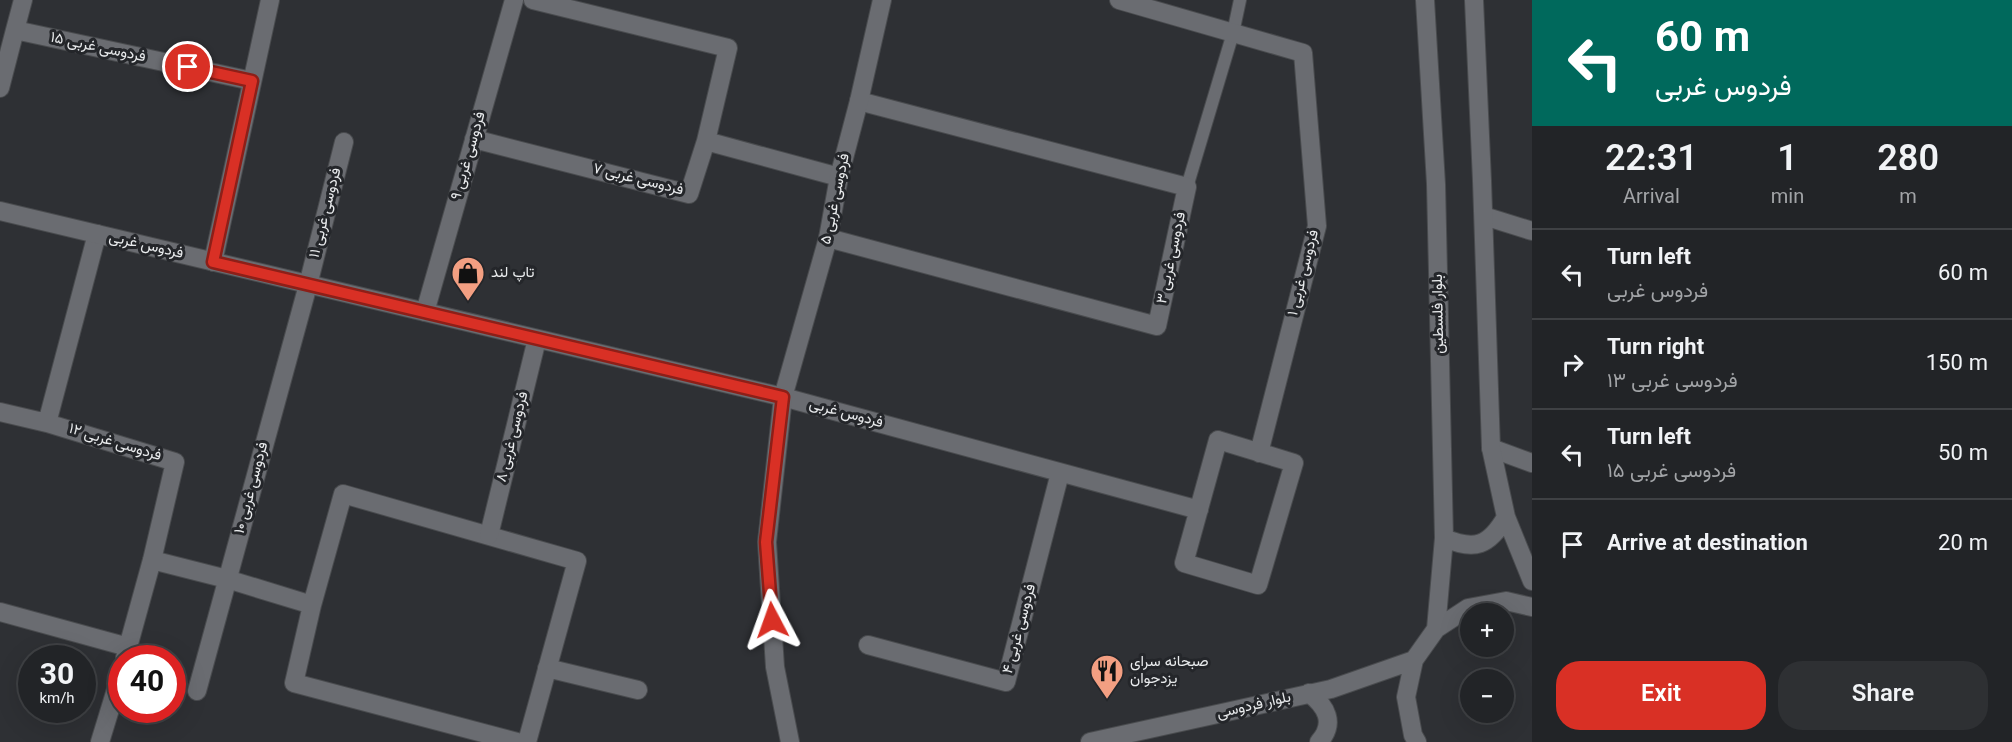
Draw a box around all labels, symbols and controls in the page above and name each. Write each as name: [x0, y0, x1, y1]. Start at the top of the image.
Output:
text: 60 m: [1655, 8, 1750, 74]
icon: left: [1556, 24, 1634, 102]
street label: فردوسی غربی ۱۵: [48, 27, 148, 69]
pin: [162, 41, 213, 92]
icon: arrive: [171, 50, 204, 83]
text: فردوس غربی: [1655, 67, 1792, 110]
street label: فردوسی غربی ۹: [445, 109, 493, 203]
text: 22:31: [1605, 133, 1698, 189]
text: 1: [1777, 133, 1798, 189]
text: 280: [1877, 133, 1939, 189]
street label: فردوسی غربی ۵: [815, 151, 857, 247]
street label: فردوسی غربی ۷: [590, 158, 686, 202]
street label: فردوسی غربی ۱۱: [304, 165, 348, 261]
text: Arrival: [1623, 182, 1680, 214]
text: min: [1771, 182, 1804, 214]
text: m: [1899, 182, 1917, 214]
street label: فردوسی غربی ۳: [1151, 210, 1193, 306]
street label: فردوس غربی: [106, 226, 186, 266]
street label: فردوسی غربی ۱: [1282, 227, 1326, 319]
text: Turn left: [1607, 241, 1691, 276]
shop icon: تاپ لند: [450, 255, 486, 302]
text: 60 m: [1938, 257, 1988, 292]
icon: left: [1556, 258, 1589, 291]
place label: تاپ لند: [491, 262, 534, 285]
street label: بلوار فلسطین: [1427, 274, 1451, 354]
text: فردوس غربی: [1607, 276, 1708, 308]
text: Turn right: [1607, 331, 1704, 366]
text: 150 m: [1926, 347, 1988, 382]
icon: right: [1556, 348, 1589, 381]
text: فردوسی غربی ۱۳: [1607, 366, 1738, 398]
street label: فردوسی غربی ۸: [491, 389, 535, 485]
street label: فردوس غربی: [806, 393, 886, 435]
street label: فردوسی غربی ۱۲: [66, 418, 164, 468]
text: Turn left: [1607, 421, 1691, 456]
text: 50 m: [1938, 437, 1988, 472]
icon: left: [1556, 438, 1589, 471]
street label: فردوسی غربی ۱۰: [229, 439, 275, 537]
text: فردوسی غربی ۱۵: [1607, 456, 1736, 488]
text: Arrive at destination: [1607, 527, 1808, 562]
text: 20 m: [1938, 527, 1988, 562]
icon: arrive: [1556, 528, 1589, 561]
street label: فردوسی غربی ۴: [997, 581, 1043, 677]
position arrow: [740, 588, 804, 652]
map controls: [1460, 603, 1514, 723]
button: +: [1460, 603, 1514, 657]
speed limit sign: 40: [108, 645, 186, 723]
place label: صبحانه سرای یزدجوان: [1130, 651, 1209, 691]
text: 30: [40, 653, 74, 700]
restaurant icon: صبحانه سرای یزدجوان: [1089, 653, 1125, 700]
button: Exit: [1556, 661, 1766, 730]
button: Share: [1778, 661, 1988, 730]
button: −: [1460, 669, 1514, 723]
street label: بلوار فردوسی: [1215, 686, 1293, 726]
text: km/h: [39, 688, 75, 711]

